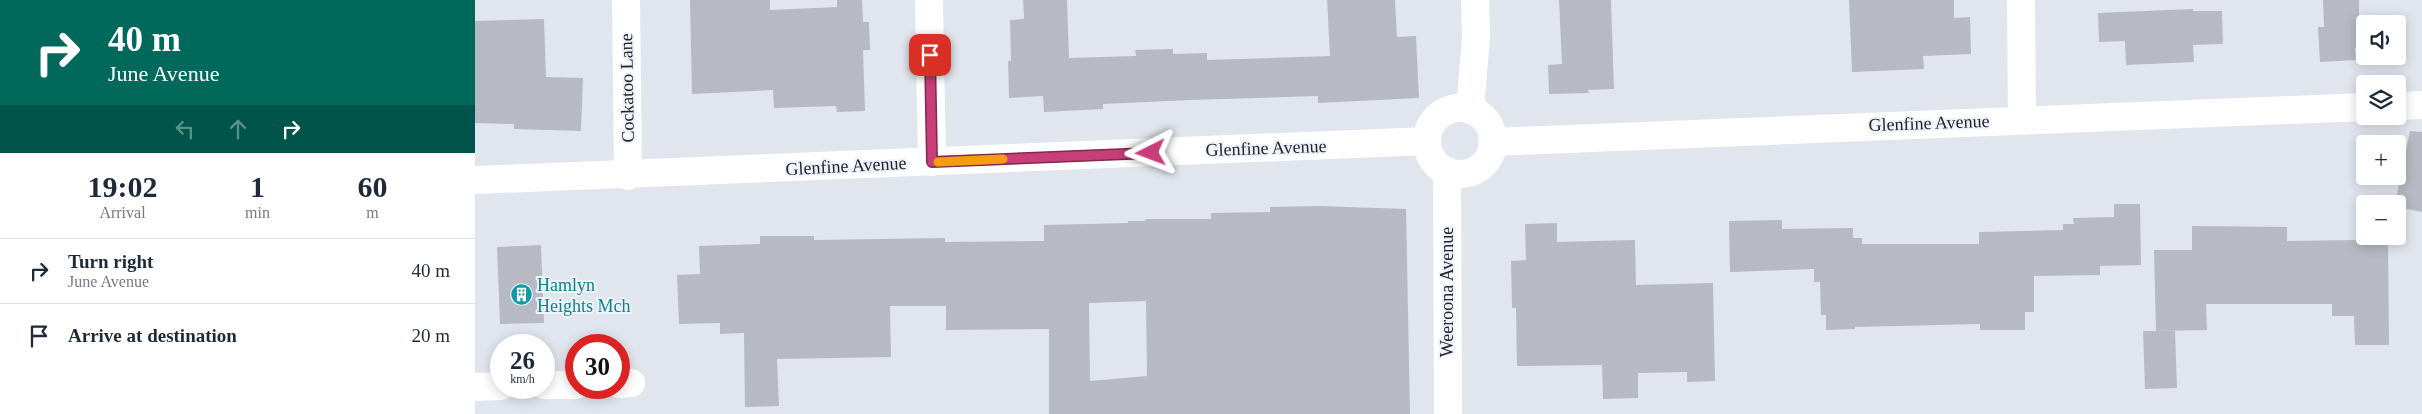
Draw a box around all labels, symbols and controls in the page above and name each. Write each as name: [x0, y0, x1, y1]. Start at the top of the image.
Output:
map controls: [2356, 15, 2406, 245]
button: sound: [2356, 15, 2406, 65]
icon: right: [25, 20, 90, 85]
text: 40 m: [108, 20, 181, 59]
street label: Cockatoo Lane: [616, 33, 638, 143]
pin: [909, 34, 951, 76]
icon: arrive: [916, 41, 944, 69]
text: June Avenue: [108, 61, 219, 86]
button: layers: [2356, 75, 2406, 125]
street label: Glenfine Avenue: [1868, 111, 1990, 135]
icon: left: [171, 115, 199, 143]
icon: ahead: [224, 115, 252, 143]
icon: right: [277, 115, 305, 143]
position arrow: [1124, 126, 1176, 178]
button: +: [2356, 135, 2406, 185]
street label: Glenfine Avenue: [1205, 136, 1327, 160]
street label: Glenfine Avenue: [785, 153, 907, 179]
text: 19:02: [88, 170, 158, 203]
text: 1: [250, 170, 265, 203]
text: 60: [357, 170, 387, 203]
button: −: [2356, 195, 2406, 245]
text: Arrival: [99, 204, 146, 221]
text: min: [245, 204, 270, 221]
text: m: [366, 204, 379, 221]
street label: Weeroona Avenue: [1437, 227, 1457, 357]
text: Turn right: [68, 251, 153, 272]
icon: right: [25, 257, 53, 285]
text: 40 m: [411, 260, 450, 281]
text: June Avenue: [68, 273, 149, 290]
place label: Hamlyn Heights Mch: [537, 275, 631, 316]
building icon: Hamlyn Heights Mch: [509, 283, 533, 307]
icon: arrive: [25, 322, 53, 350]
text: Arrive at destination: [68, 325, 237, 346]
text: 20 m: [411, 325, 450, 346]
speed limit sign: 30: [565, 334, 630, 399]
text: 26: [510, 347, 535, 374]
text: km/h: [510, 372, 535, 386]

